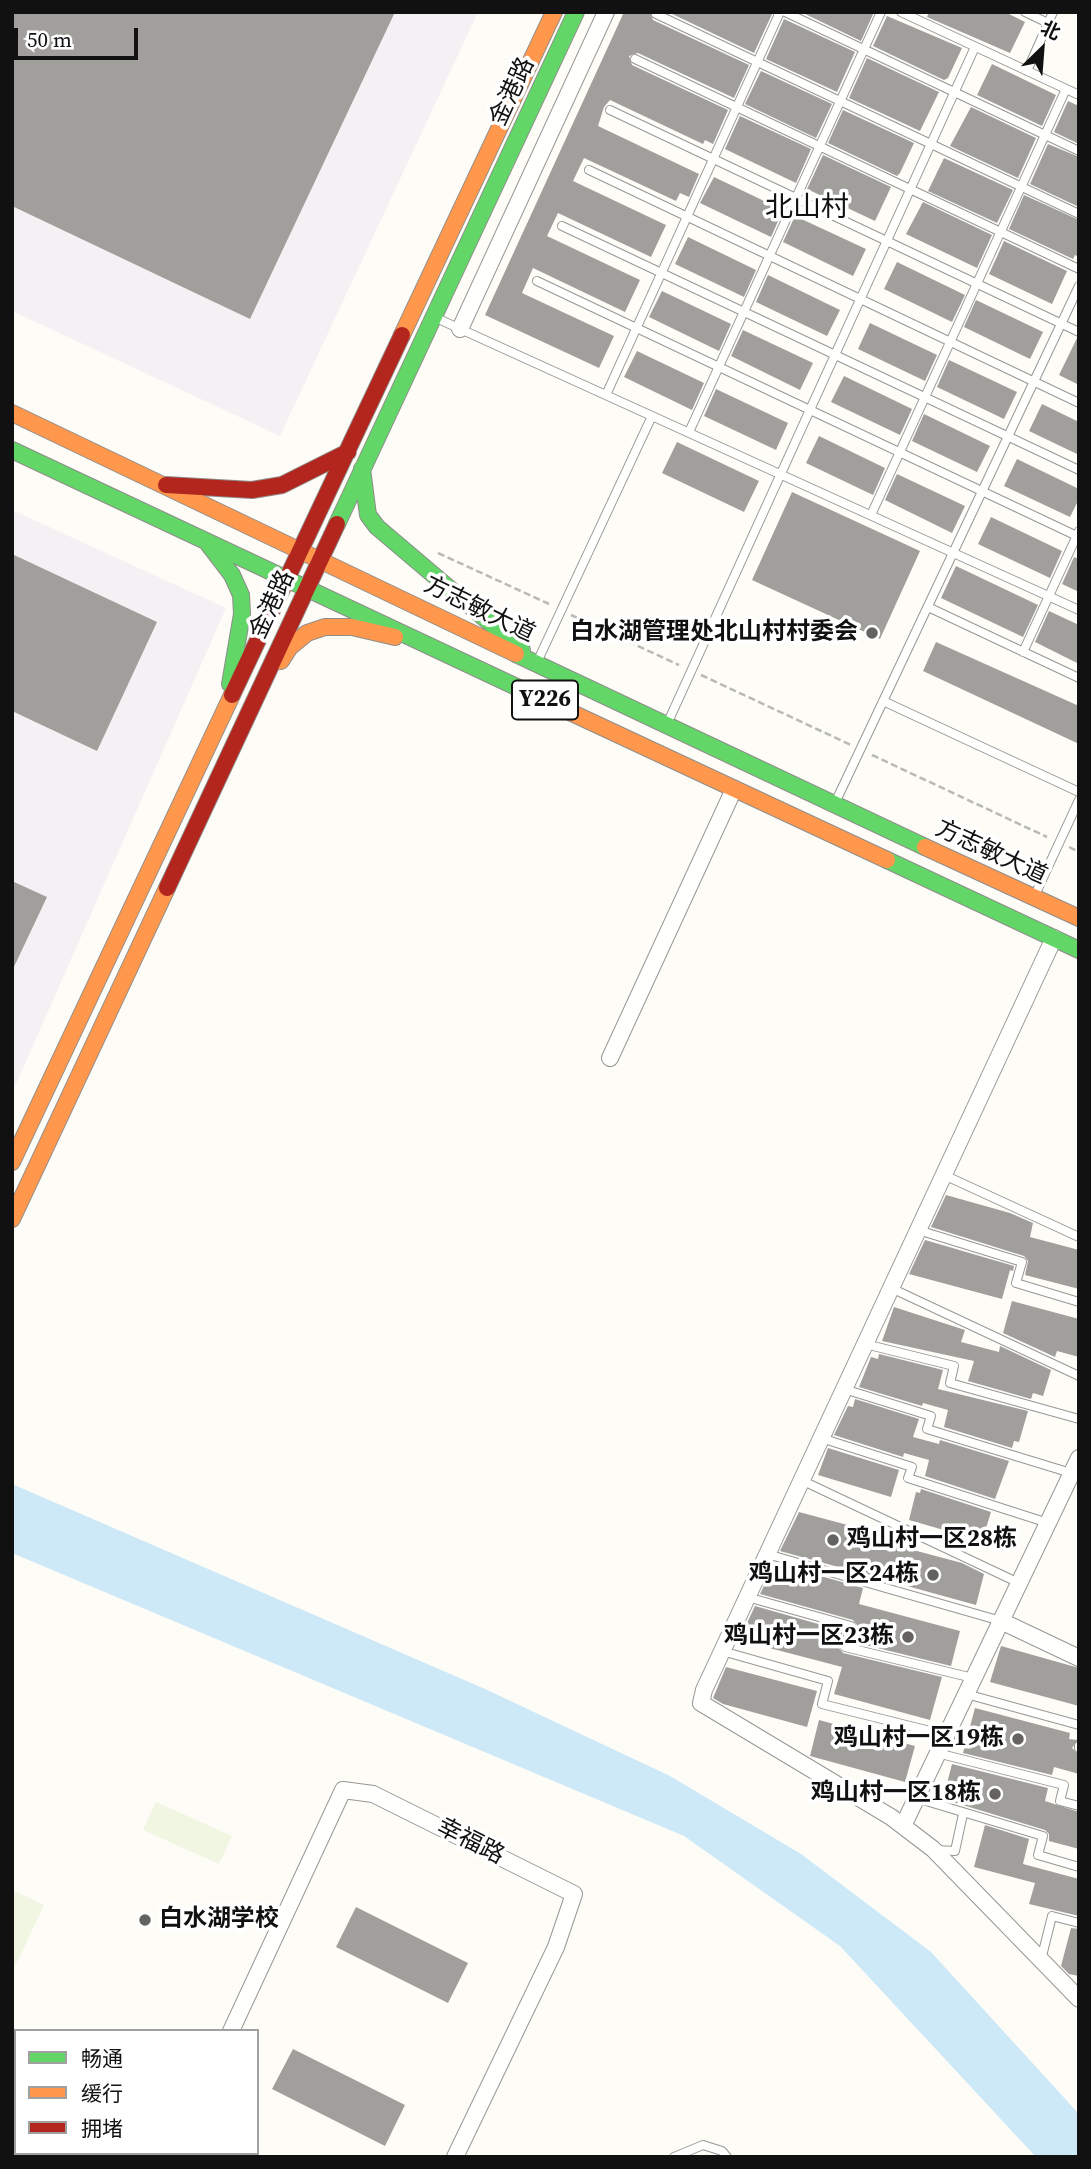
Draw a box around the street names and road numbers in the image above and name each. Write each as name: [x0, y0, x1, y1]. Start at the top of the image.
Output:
street label: 金港路: [485, 53, 541, 131]
street label: 金港路: [245, 566, 301, 644]
street label: 方志敏大道: [419, 571, 539, 649]
road number: Y226: [512, 680, 578, 720]
street label: 方志敏大道: [931, 815, 1051, 891]
street label: 幸福路: [431, 1813, 509, 1871]

